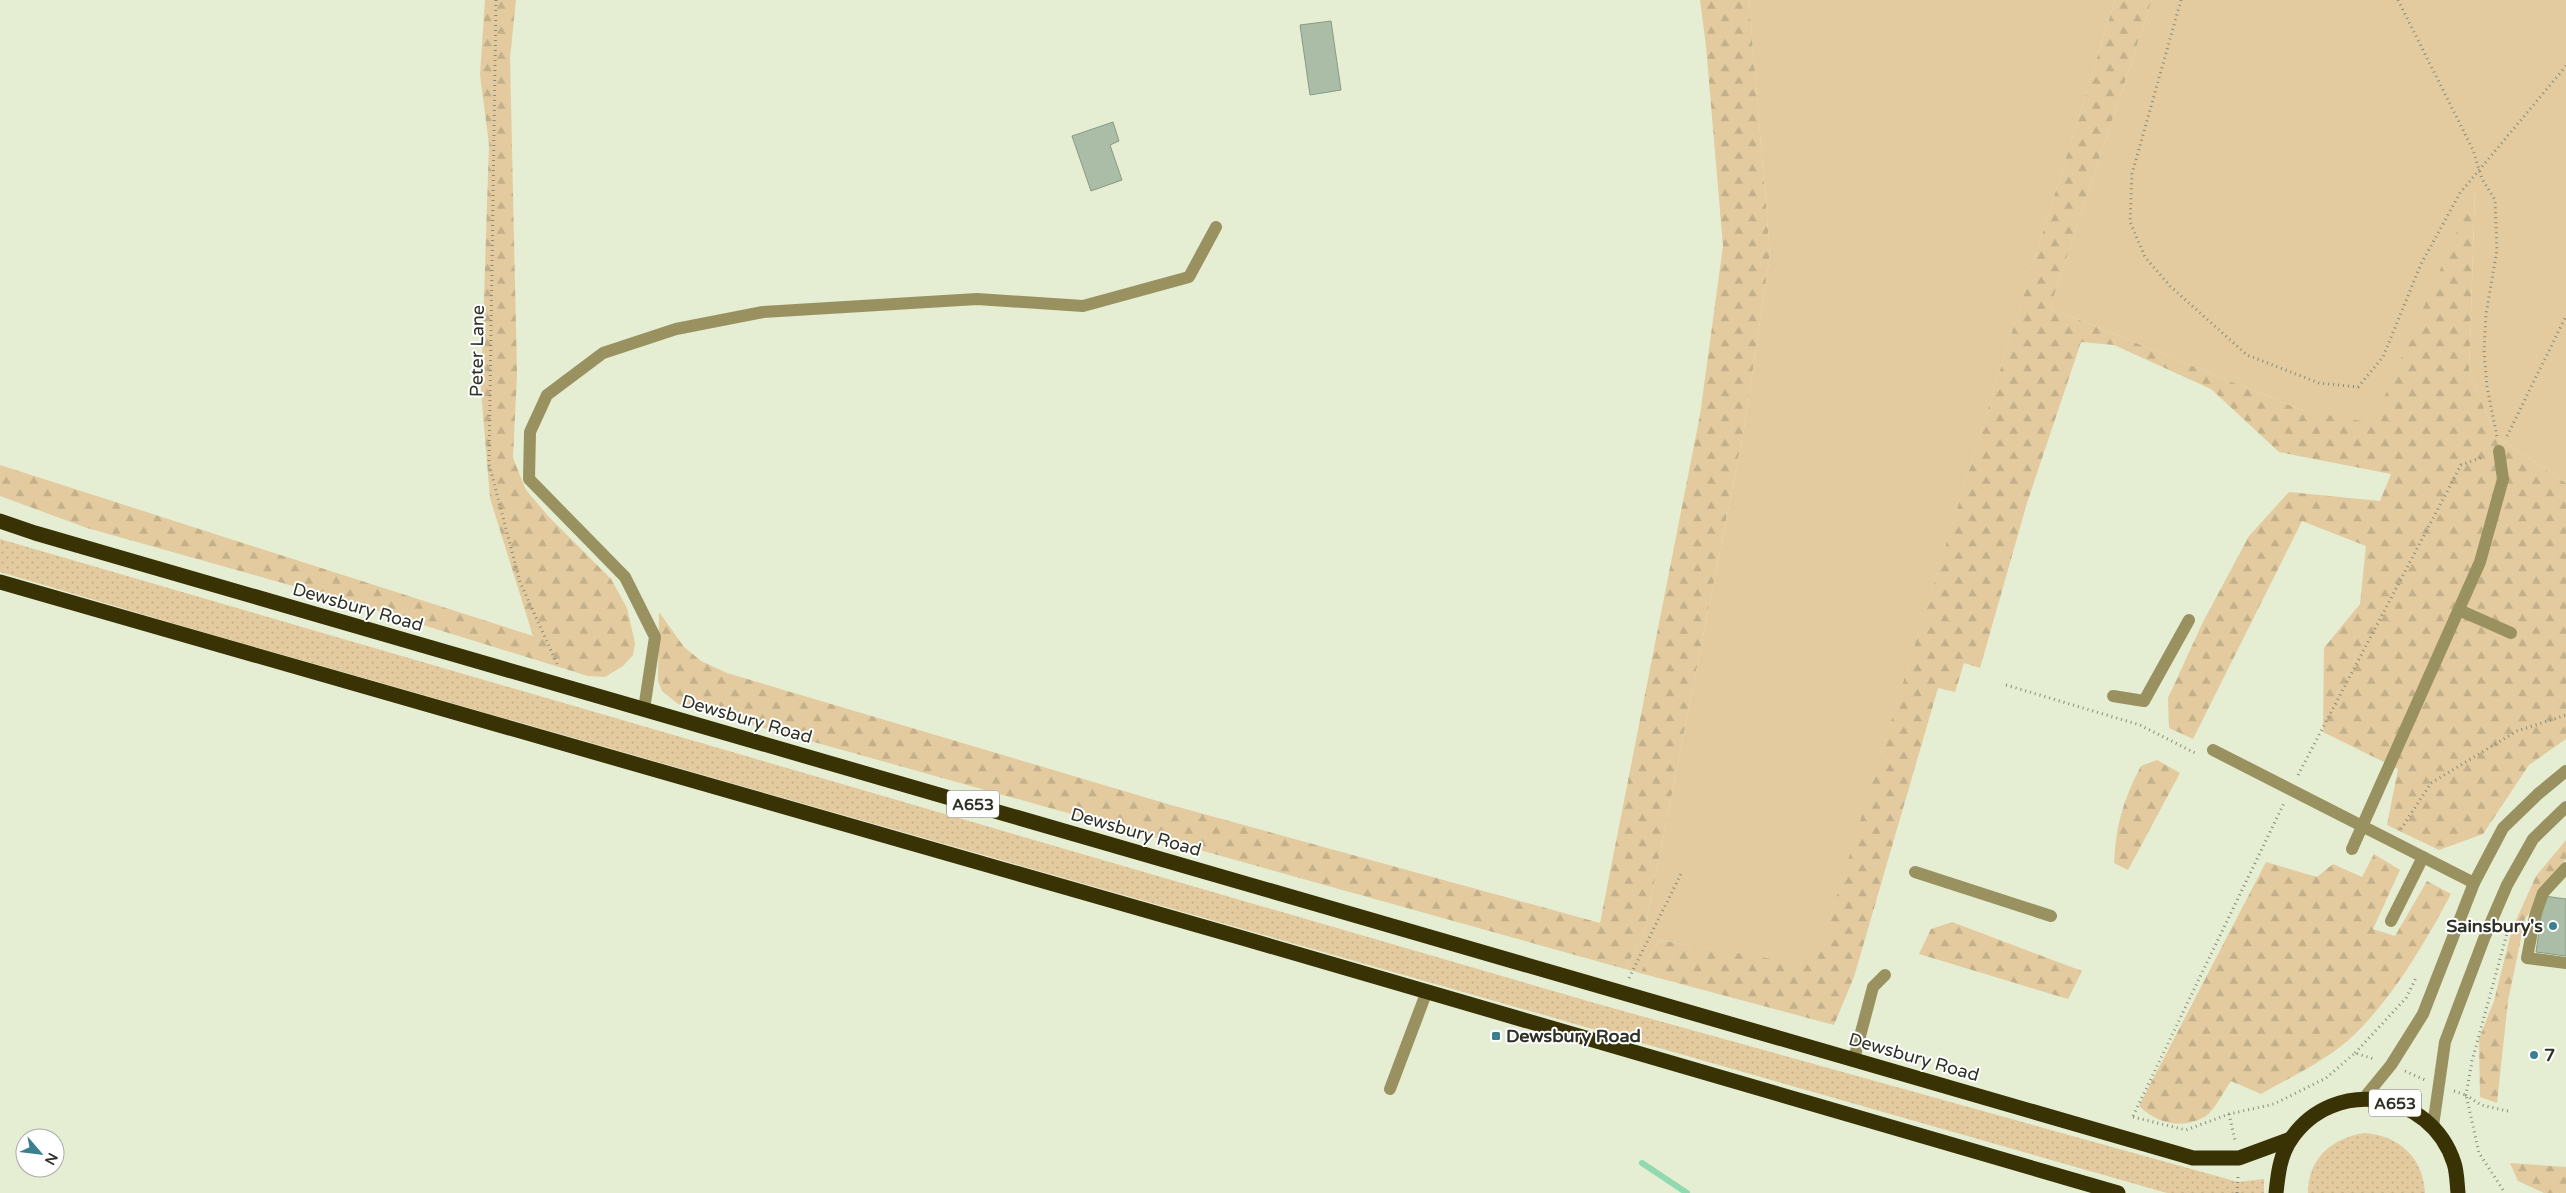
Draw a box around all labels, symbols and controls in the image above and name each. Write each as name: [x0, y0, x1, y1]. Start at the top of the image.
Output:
street label: Peter Lane: [465, 305, 489, 397]
street label: Dewsbury Road: [290, 578, 426, 636]
street label: Dewsbury Road: [679, 690, 815, 748]
road number: A653: [947, 791, 999, 818]
street label: Dewsbury Road: [1068, 803, 1204, 861]
place label: Sainsbury's: [2446, 915, 2543, 937]
marker: Sainsbury's: [2547, 920, 2559, 932]
place label: Dewsbury Road: [1506, 1025, 1641, 1047]
street label: Dewsbury Road: [1846, 1028, 1982, 1086]
marker: Dewsbury Road: [1490, 1030, 1502, 1042]
place label: 7: [2544, 1044, 2555, 1066]
marker: 7: [2528, 1049, 2540, 1061]
road number: A653: [2369, 1090, 2421, 1116]
north arrow: [15, 1128, 65, 1178]
text: N: [41, 1150, 61, 1168]

